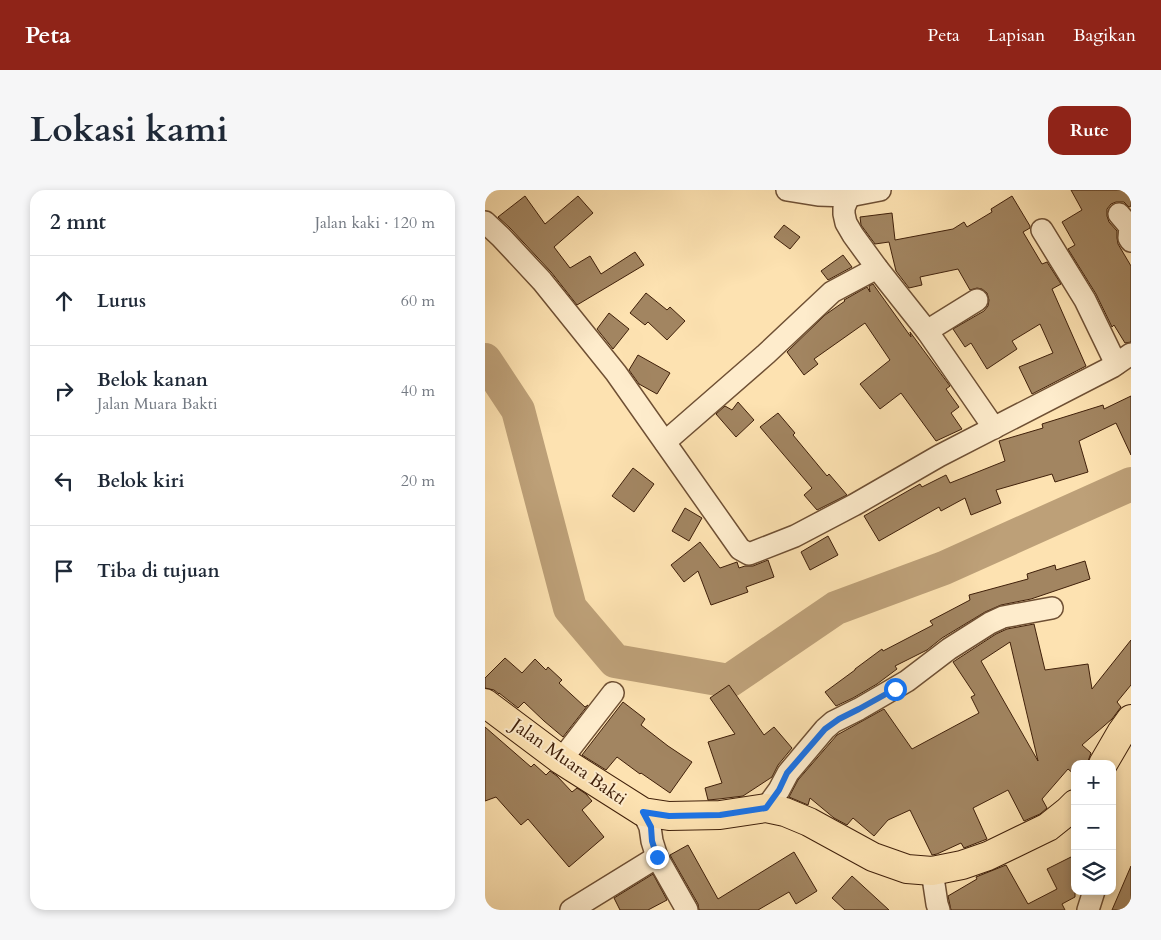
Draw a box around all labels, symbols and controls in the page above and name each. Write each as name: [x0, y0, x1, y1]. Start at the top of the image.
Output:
text: Peta: [25, 19, 71, 52]
text: Peta: [928, 23, 960, 48]
text: Lapisan: [988, 23, 1045, 48]
text: Bagikan: [1073, 23, 1136, 48]
text: Lokasi kami: [30, 106, 228, 154]
button: Rute: [1048, 106, 1131, 155]
text: 2 mnt: [50, 208, 106, 237]
text: Jalan kaki · 120 m: [315, 212, 435, 234]
icon: ahead: [50, 287, 78, 315]
text: Lurus: [97, 288, 146, 314]
text: 60 m: [401, 290, 435, 312]
text: Belok kanan: [97, 367, 208, 393]
icon: right: [50, 377, 78, 405]
text: 40 m: [401, 380, 435, 402]
text: Jalan Muara Bakti: [97, 393, 217, 415]
icon: left: [50, 467, 78, 495]
text: Belok kiri: [97, 468, 184, 494]
text: 20 m: [401, 470, 435, 492]
icon: arrive: [50, 557, 78, 585]
text: Tiba di tujuan: [97, 558, 220, 584]
route start: [884, 678, 907, 701]
street label: Jalan Muara Bakti: [504, 711, 632, 811]
map controls: [1071, 760, 1116, 895]
button: +: [1071, 760, 1116, 805]
button: −: [1071, 805, 1116, 850]
route end: [646, 846, 669, 869]
button: layers: [1071, 850, 1116, 895]

